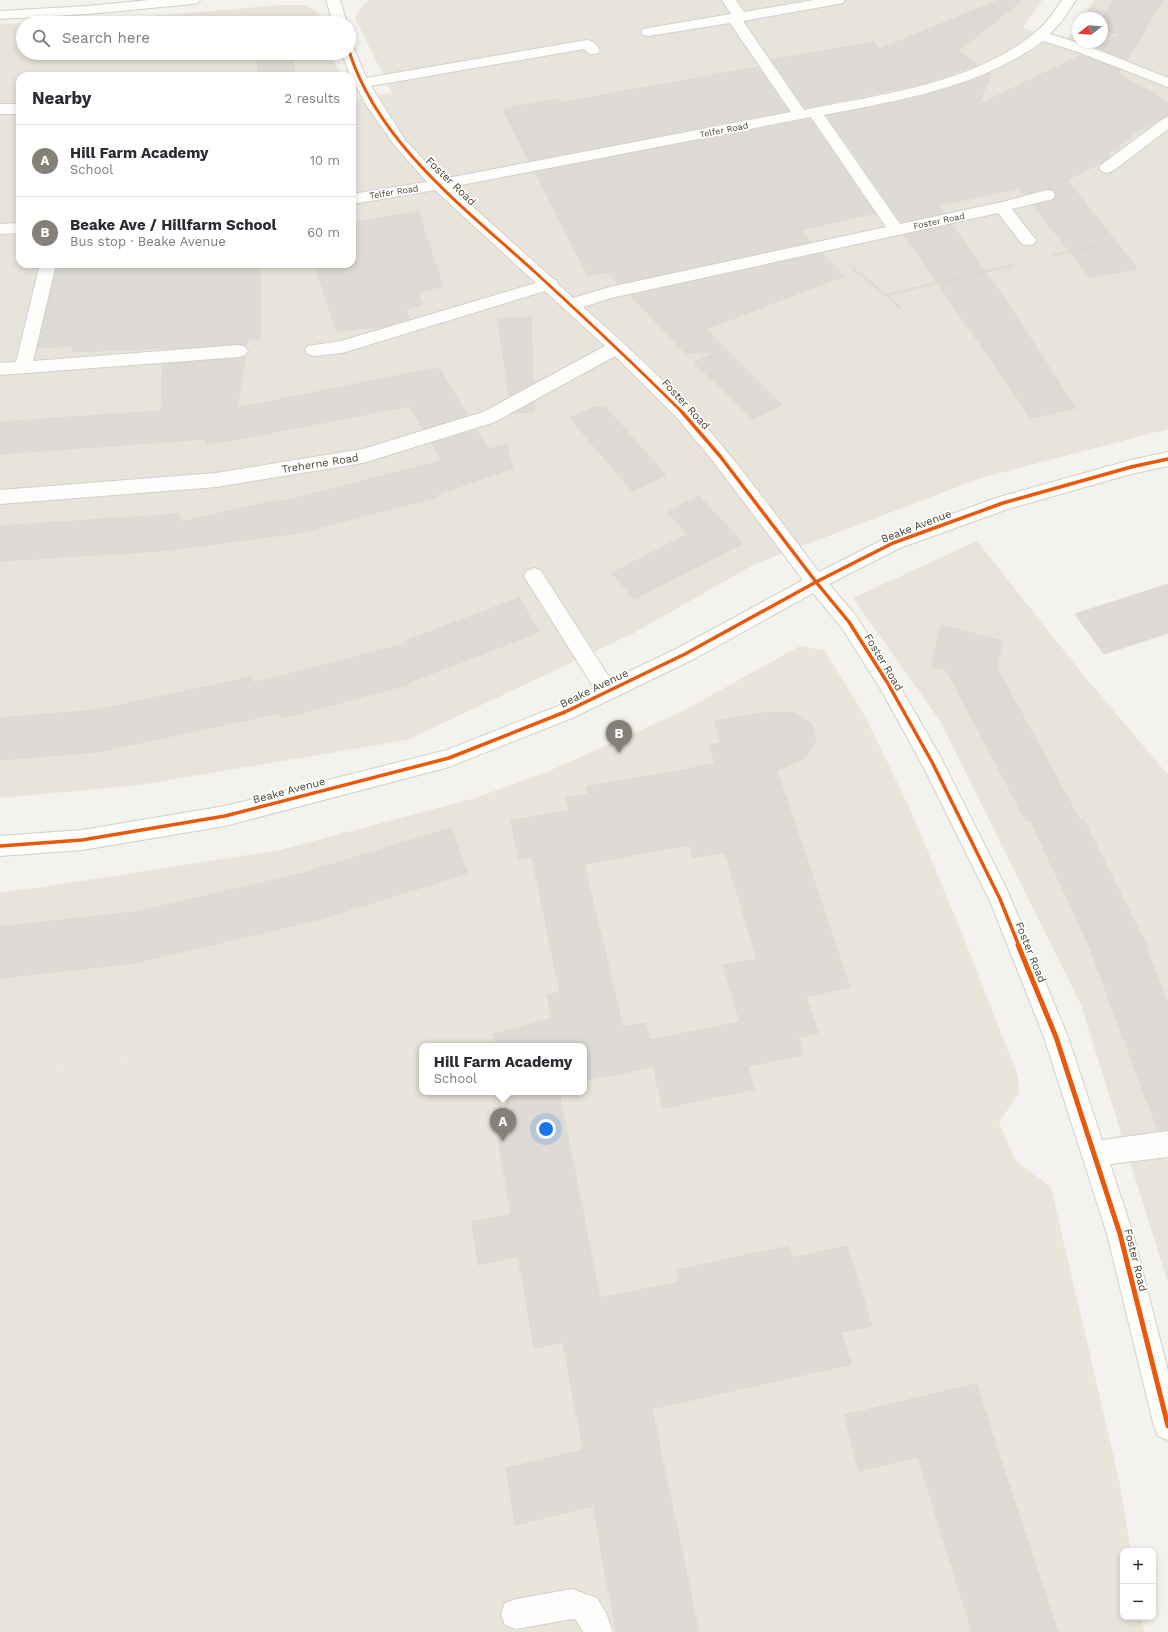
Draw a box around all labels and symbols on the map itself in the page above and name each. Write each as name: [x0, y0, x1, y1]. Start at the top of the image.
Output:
north arrow: [1072, 12, 1108, 48]
street label: Telfer Road: [699, 120, 749, 140]
street label: Foster Road: [423, 154, 478, 208]
street label: Telfer Road: [369, 183, 419, 201]
street label: Foster Road: [912, 211, 966, 231]
street label: Foster Road: [659, 376, 712, 432]
street label: Treherne Road: [281, 451, 360, 476]
street label: Beake Avenue: [879, 507, 953, 546]
street label: Foster Road: [861, 631, 906, 693]
street label: Beake Avenue: [558, 666, 630, 711]
pin: B: [606, 720, 632, 753]
street label: Beake Avenue: [252, 775, 327, 806]
street label: Foster Road: [1012, 920, 1049, 984]
pin: A: [490, 1108, 516, 1141]
your location: [536, 1119, 556, 1139]
street label: Foster Road: [1121, 1227, 1150, 1293]

